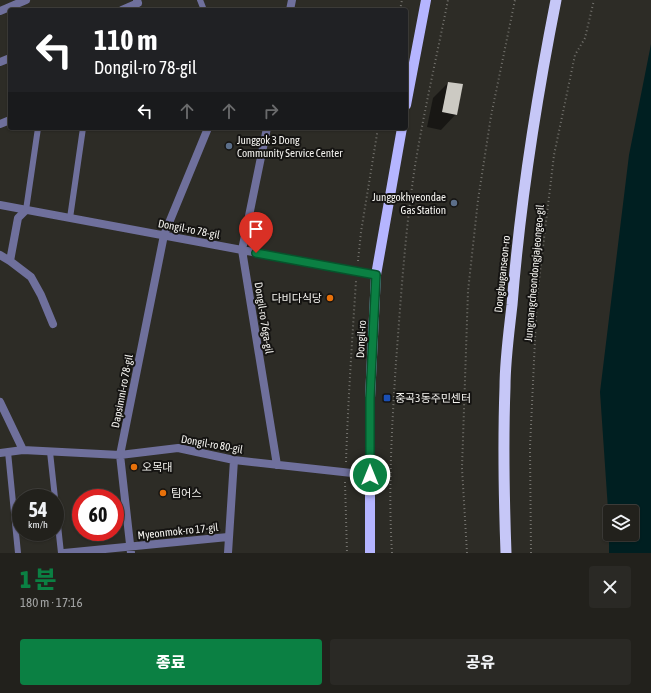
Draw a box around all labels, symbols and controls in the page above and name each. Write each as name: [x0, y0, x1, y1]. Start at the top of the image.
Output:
icon: left: [28, 24, 80, 76]
text: 110 m: [94, 24, 157, 56]
text: Dongil-ro 78-gil: [94, 57, 197, 78]
icon: left: [134, 100, 156, 122]
icon: ahead: [176, 100, 198, 122]
icon: ahead: [218, 100, 240, 122]
icon: right: [260, 100, 282, 122]
place label: Junggok 3 Dong Community Service Center: [237, 134, 343, 159]
marker: Junggok 3 Dong Community Service Center: [224, 141, 234, 151]
place label: Junggokhyeondae Gas Station: [372, 191, 446, 216]
marker: Junggokhyeondae Gas Station: [449, 198, 459, 208]
street label: Jungnangcheondongjajeongeo-gil: [522, 204, 546, 342]
pin: [239, 212, 273, 253]
street label: Dongil-ro 78-gil: [157, 217, 221, 241]
icon: arrive: [245, 218, 267, 240]
street label: Dongbuganseon-ro: [492, 235, 512, 313]
street label: Dongil-ro 76ga-gil: [252, 281, 276, 355]
place label: 다비다식당: [271, 292, 322, 304]
marker: 다비다식당: [325, 293, 335, 303]
street label: Dongil-ro: [354, 320, 368, 358]
street label: Dapsimni-ro 78-gil: [109, 353, 135, 429]
place label: 중곡3동주민센터: [395, 392, 471, 404]
marker: 중곡3동주민센터: [382, 393, 392, 403]
street label: Dongil-ro 80-gil: [180, 433, 244, 455]
position arrow: [349, 454, 391, 496]
place label: 오목대: [142, 461, 172, 473]
marker: 오목대: [129, 462, 139, 472]
place label: 팀어스: [171, 487, 201, 499]
marker: 팀어스: [158, 488, 168, 498]
speed limit sign: 60: [72, 489, 124, 541]
text: 54: [29, 498, 47, 521]
map controls: [603, 505, 639, 541]
button: layers: [603, 505, 639, 541]
text: km/h: [28, 519, 48, 530]
street label: Myeonmok-ro 17-gil: [137, 521, 219, 541]
text: 1 분: [20, 566, 57, 593]
button: close: [589, 566, 631, 608]
text: 180 m · 17:16: [20, 595, 83, 610]
button: 종료: [20, 639, 322, 685]
button: 공유: [330, 639, 631, 685]

